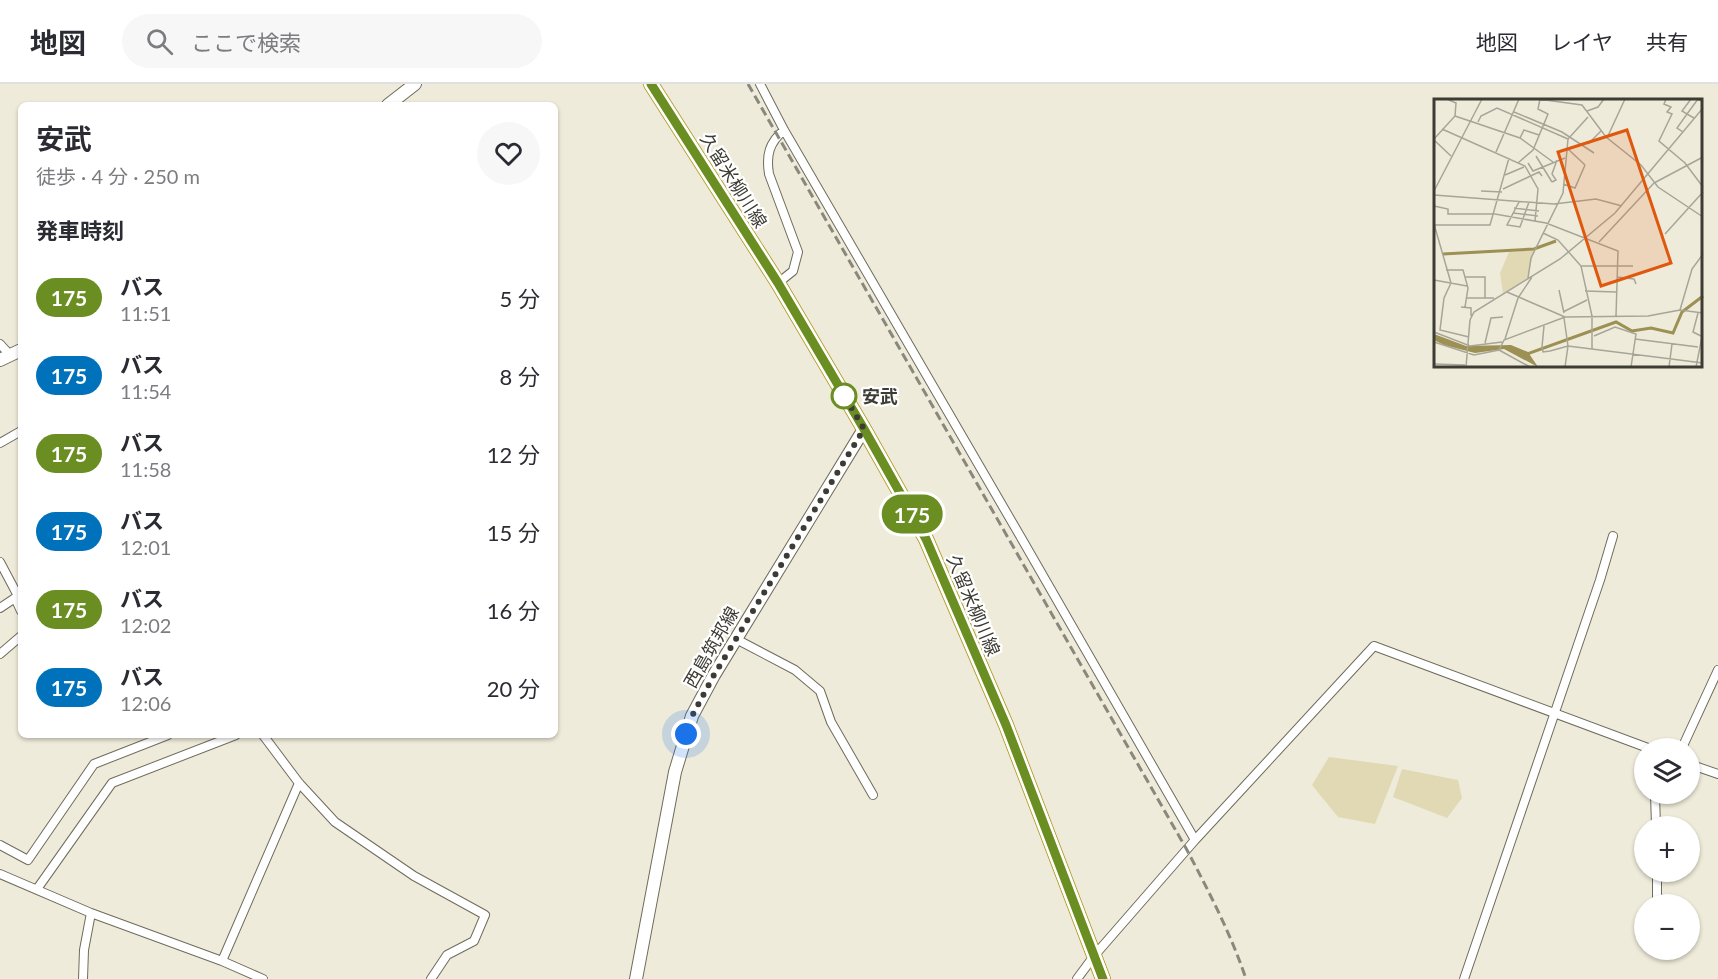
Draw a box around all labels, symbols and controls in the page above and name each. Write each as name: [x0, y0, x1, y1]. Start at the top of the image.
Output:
search box: [122, 14, 542, 68]
text: 地図: [30, 25, 86, 59]
icon: search: [143, 25, 176, 58]
text: ここで検索: [191, 29, 301, 56]
text: 地図: [1476, 29, 1518, 54]
text: レイヤ: [1551, 29, 1613, 54]
text: 共有: [1646, 29, 1688, 54]
inset map: [1434, 99, 1703, 368]
text: 安武: [36, 121, 92, 155]
button: heart: [477, 122, 540, 185]
street label: 久留米柳川線: [696, 128, 772, 232]
text: 徒歩 · 4 分 · 250 m: [36, 164, 200, 188]
text: 発車時刻: [36, 217, 124, 244]
text: バス: [120, 273, 164, 300]
text: 175: [51, 285, 87, 310]
text: 5 分: [500, 285, 540, 312]
text: 11:51: [120, 301, 171, 325]
text: バス: [120, 351, 164, 378]
text: 175: [51, 363, 87, 388]
text: 8 分: [500, 363, 540, 390]
text: 11:54: [120, 379, 171, 403]
marker: 安武: [831, 383, 857, 409]
place label: 安武: [862, 385, 898, 407]
text: バス: [120, 429, 164, 456]
text: 175: [51, 441, 87, 466]
text: 12 分: [487, 441, 540, 468]
text: 11:58: [120, 457, 171, 481]
line badge: 175: [878, 494, 946, 534]
text: 175: [894, 502, 930, 527]
text: バス: [120, 507, 164, 534]
text: 175: [51, 519, 87, 544]
text: 15 分: [487, 519, 540, 546]
text: 12:01: [120, 535, 171, 559]
street label: 久留米柳川線: [943, 551, 1005, 659]
text: バス: [120, 585, 164, 612]
text: 175: [51, 597, 87, 622]
text: 16 分: [487, 597, 540, 624]
street label: 西島筑邦線: [679, 603, 743, 691]
text: 12:02: [120, 613, 171, 637]
text: バス: [120, 663, 164, 690]
text: 175: [51, 675, 87, 700]
text: 20 分: [487, 675, 540, 702]
text: 12:06: [120, 691, 171, 715]
your location: [671, 719, 701, 749]
map controls: [1634, 738, 1700, 960]
button: layers: [1634, 738, 1700, 804]
button: +: [1634, 816, 1700, 882]
button: −: [1634, 894, 1700, 960]

